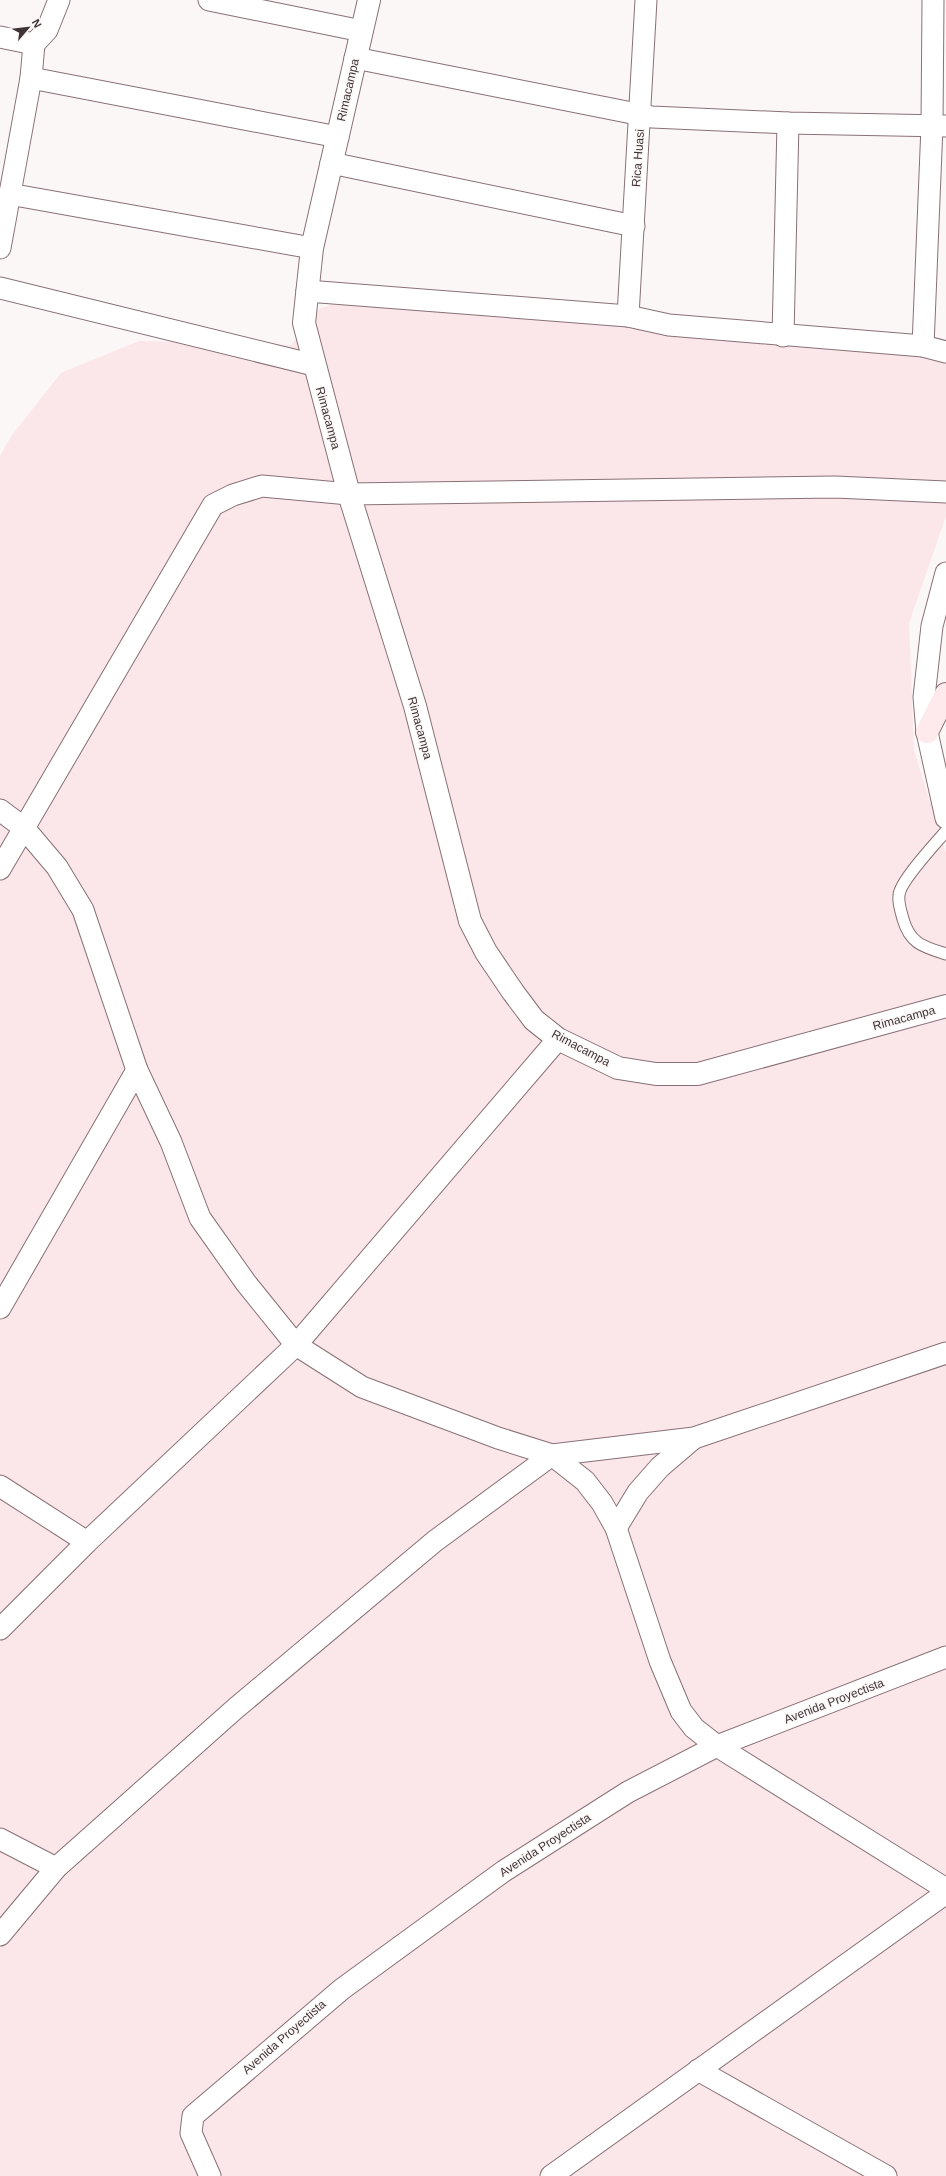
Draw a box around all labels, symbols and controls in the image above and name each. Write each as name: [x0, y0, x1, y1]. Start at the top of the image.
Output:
north arrow: [8, 8, 48, 48]
text: N: [30, 17, 44, 30]
street label: Rimacampa: [334, 57, 362, 123]
street label: Rica Huasi: [629, 129, 647, 187]
street label: Rimacampa: [313, 385, 343, 451]
street label: Rimacampa: [405, 695, 435, 761]
street label: Rimacampa: [871, 1003, 937, 1033]
street label: Rimacampa: [549, 1027, 613, 1069]
street label: Avenida Proyectista: [782, 1675, 886, 1727]
street label: Avenida Proyectista: [497, 1810, 593, 1880]
street label: Avenida Proyectista: [239, 1997, 329, 2077]

